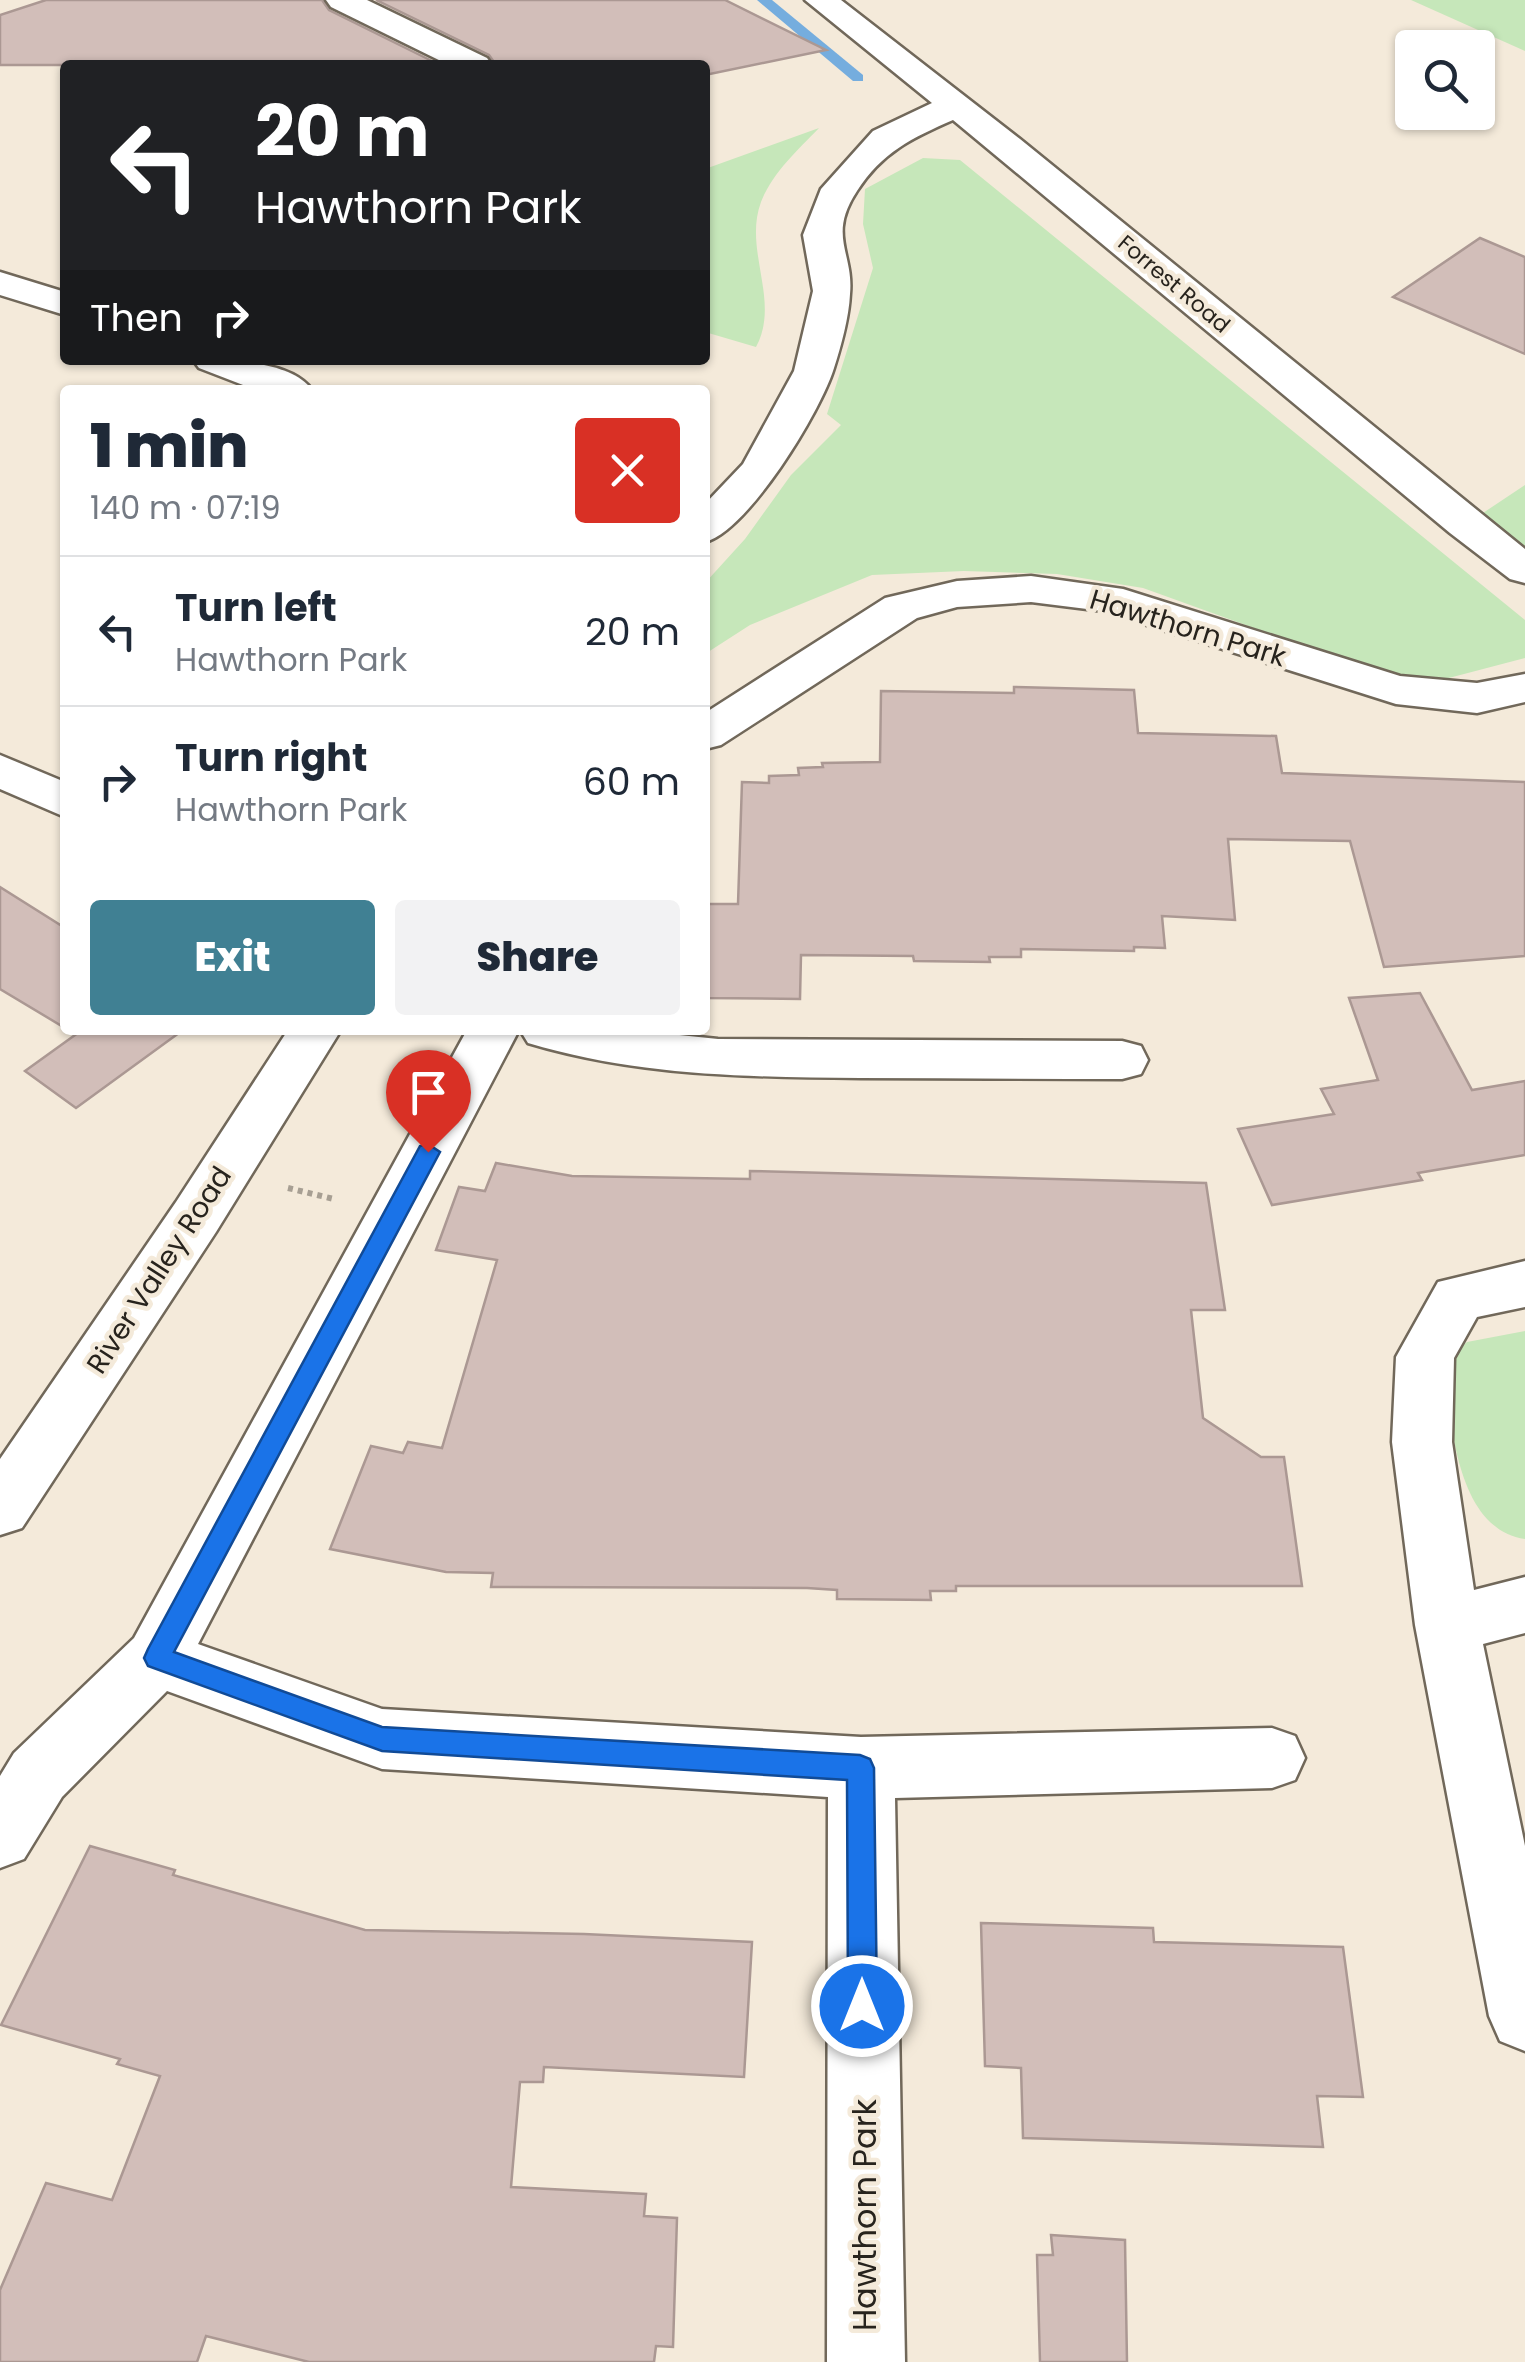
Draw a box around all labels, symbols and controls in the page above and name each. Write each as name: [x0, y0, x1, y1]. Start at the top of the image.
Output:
map controls: [1395, 30, 1495, 130]
button: search: [1395, 30, 1495, 130]
text: 20 m: [255, 82, 430, 181]
icon: left: [90, 100, 220, 230]
text: Hawthorn Park: [255, 176, 581, 239]
street label: Forrest Road: [1111, 228, 1237, 340]
icon: right: [203, 290, 258, 345]
text: Then: [90, 291, 183, 344]
text: 1 min: [90, 404, 248, 488]
button: close: [575, 418, 680, 523]
text: 140 m · 07:19: [90, 485, 281, 530]
street label: Hawthorn Park: [1085, 580, 1291, 677]
text: Turn left: [175, 581, 337, 634]
icon: left: [90, 604, 145, 659]
text: 20 m: [585, 605, 680, 658]
text: Hawthorn Park: [175, 637, 407, 682]
text: Turn right: [175, 731, 367, 784]
icon: right: [90, 754, 145, 809]
text: 60 m: [583, 755, 680, 808]
text: Hawthorn Park: [175, 787, 407, 832]
button: Exit: [90, 900, 375, 1015]
button: Share: [395, 900, 680, 1015]
pin: [386, 1050, 471, 1153]
icon: arrive: [401, 1065, 456, 1120]
street label: River Valley Road: [77, 1159, 241, 1381]
position arrow: [810, 1954, 914, 2058]
street label: Hawthorn Park: [842, 2098, 887, 2331]

